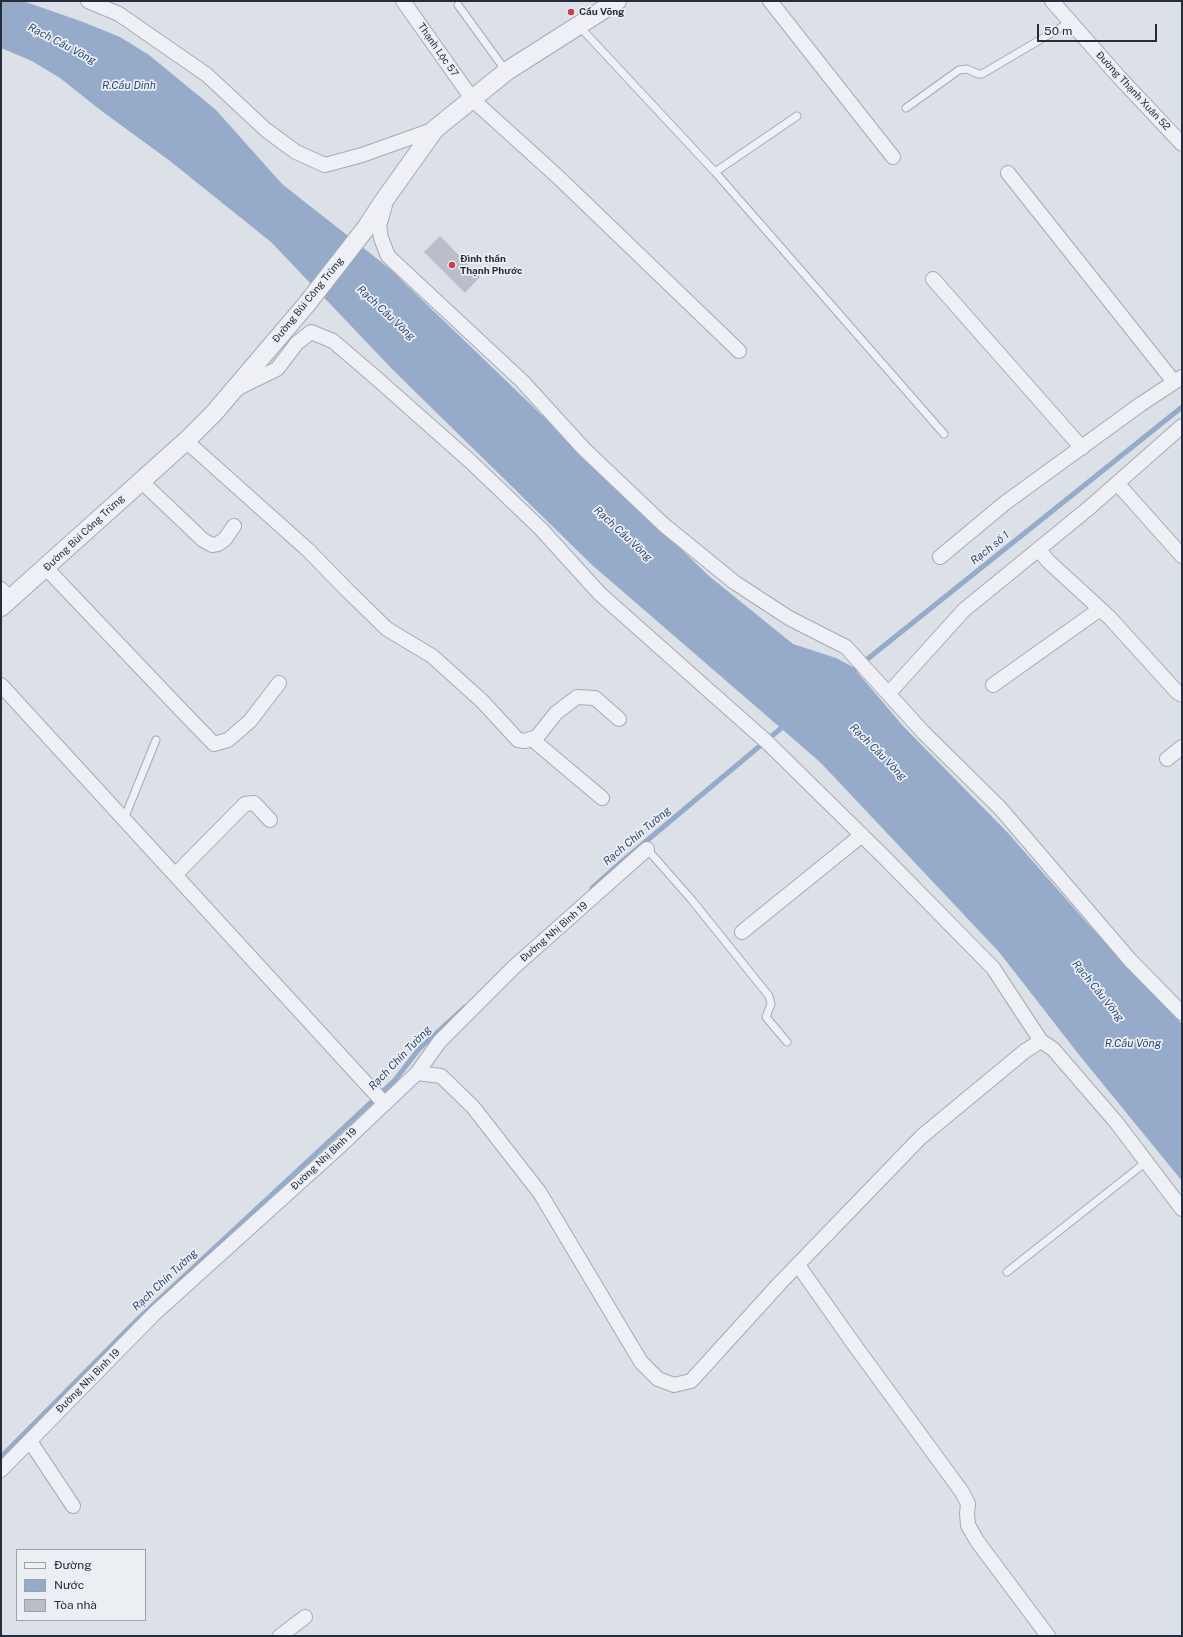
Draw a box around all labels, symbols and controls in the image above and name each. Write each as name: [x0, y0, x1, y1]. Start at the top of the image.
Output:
place label: Cầu Võng: [579, 6, 624, 18]
marker: Cầu Võng: [566, 7, 576, 17]
scale bar: [1039, 16, 1159, 42]
water label: Rạch Cầu Võng: [26, 21, 98, 67]
street label: Thạnh Lộc 57: [415, 21, 461, 79]
text: 50 m: [1044, 24, 1072, 38]
street label: Đường Thạnh Xuân 52: [1093, 49, 1173, 133]
water label: R.Cầu Dinh: [102, 79, 156, 93]
place label: Đình thần Thạnh Phước: [460, 253, 523, 276]
street label: Đường Bùi Công Trừng: [270, 255, 346, 345]
marker: Đình thần Thạnh Phước: [447, 260, 457, 270]
water label: Rạch Cầu Võng: [354, 283, 418, 343]
street label: Đường Bùi Công Trừng: [41, 492, 127, 574]
water label: Rạch Cầu Võng: [591, 504, 655, 564]
water label: Rạch số 1: [968, 528, 1012, 568]
water label: Rạch Cầu Võng: [847, 721, 909, 783]
water label: Rạch Chín Tường: [600, 804, 674, 868]
street label: Đường Nhị Bình 19: [518, 899, 590, 965]
water label: Rạch Cầu Võng: [1069, 958, 1127, 1024]
water label: Rạch Chín Tường: [366, 1023, 434, 1093]
water label: R.Cầu Võng: [1105, 1037, 1161, 1051]
street label: Đường Nhị Bình 19: [289, 1125, 359, 1193]
water label: Rạch Chín Tường: [130, 1246, 200, 1314]
street label: Đường Nhị Bình 19: [54, 1347, 122, 1415]
legend: [16, 1549, 146, 1621]
text: Đường: [54, 1558, 92, 1572]
text: Nước: [54, 1578, 84, 1592]
text: Tòa nhà: [54, 1598, 97, 1612]

